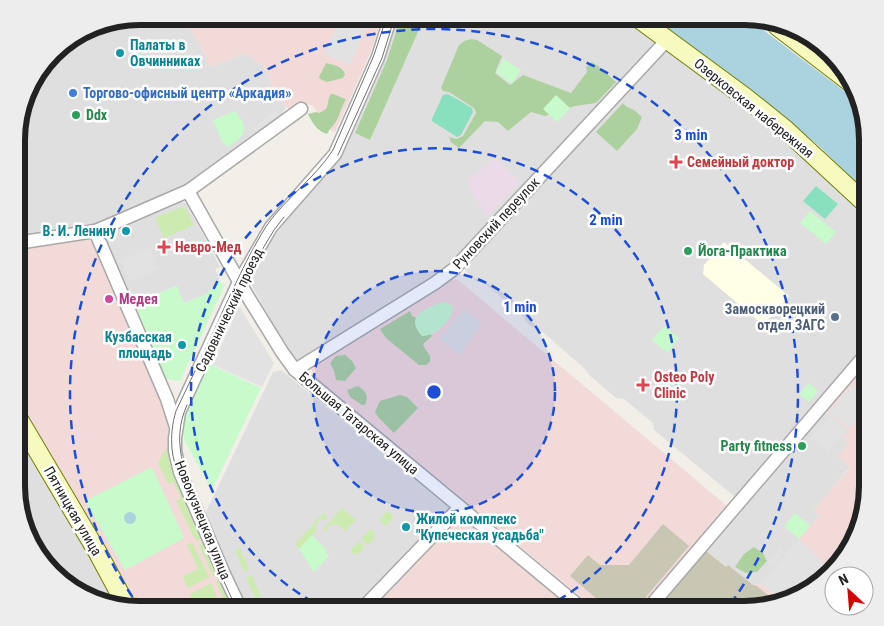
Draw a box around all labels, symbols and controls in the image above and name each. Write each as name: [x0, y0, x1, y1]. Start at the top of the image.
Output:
place label: Палаты в Овчинниках: [130, 37, 201, 69]
marker: Палаты в Овчинниках: [114, 47, 126, 59]
street label: Озерковская набережная: [691, 55, 817, 161]
place label: Торгово-офисный центр «Аркадия»: [83, 85, 292, 101]
marker: Торгово-офисный центр «Аркадия»: [67, 87, 79, 99]
place label: Ddx: [86, 107, 108, 123]
marker: Ddx: [70, 109, 82, 121]
text: 3 min: [674, 126, 708, 144]
place label: Семейный доктор: [687, 154, 794, 170]
marker: Семейный доктор: [669, 155, 683, 169]
street label: Руновский переулок: [450, 174, 543, 272]
text: 2 min: [589, 211, 623, 229]
place label: В. И. Ленину: [43, 223, 117, 239]
marker: В. И. Ленину: [120, 225, 132, 237]
place label: Невро-Мед: [175, 239, 242, 255]
marker: Невро-Мед: [157, 240, 171, 254]
place label: Йога-Практика: [698, 243, 787, 259]
street label: Садовнический проезд: [192, 245, 266, 375]
marker: Йога-Практика: [682, 245, 694, 257]
place label: Медея: [119, 291, 158, 307]
marker: Медея: [103, 293, 115, 305]
text: 1 min: [503, 298, 537, 316]
place label: Замоскворецкий отдел ЗАГС: [725, 301, 825, 333]
marker: Замоскворецкий отдел ЗАГС: [829, 311, 841, 323]
place label: Кузбасская площадь: [105, 329, 172, 361]
marker: Кузбасская площадь: [176, 339, 188, 351]
street label: Большая Татарская улица: [296, 368, 422, 478]
place label: Osteo Poly Clinic: [654, 369, 715, 401]
marker: Osteo Poly Clinic: [636, 378, 650, 392]
centre of rings: [425, 383, 443, 401]
place label: Party fitness: [721, 438, 792, 454]
marker: Party fitness: [796, 440, 808, 452]
street label: Новокузнецкая улица: [172, 458, 234, 582]
street label: Пятницкая улица: [41, 464, 105, 558]
place label: Жилой комплекс "Купеческая усадьба": [416, 511, 544, 543]
marker: Жилой комплекс "Купеческая усадьба": [400, 521, 412, 533]
north arrow: [824, 566, 874, 616]
text: N: [836, 570, 851, 588]

